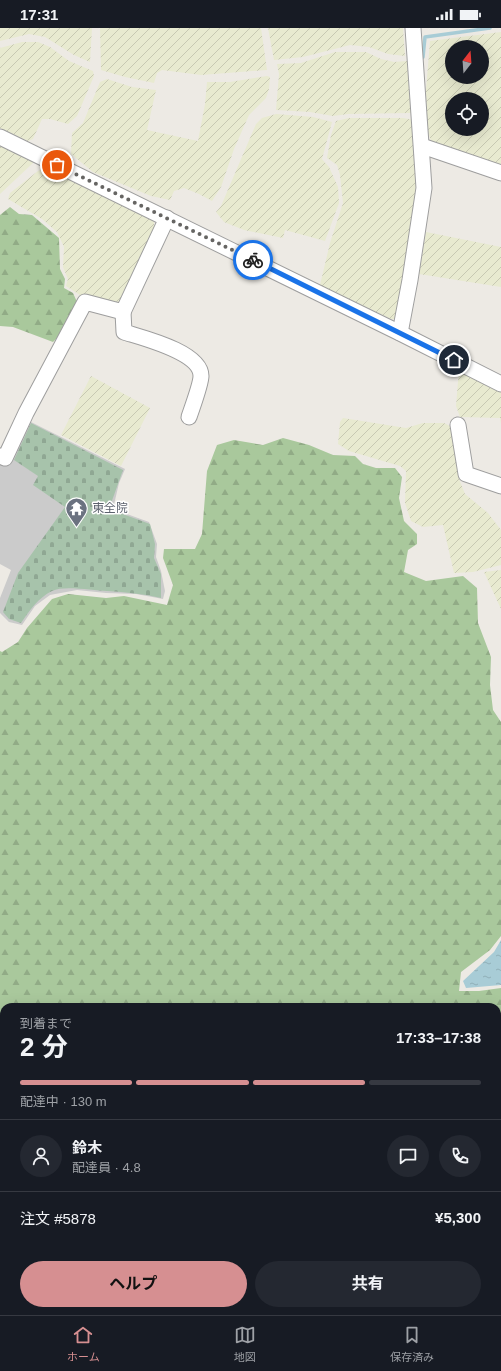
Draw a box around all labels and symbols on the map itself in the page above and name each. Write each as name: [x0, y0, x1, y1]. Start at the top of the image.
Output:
north arrow: [445, 40, 489, 84]
pin: [40, 148, 74, 182]
courier: [233, 240, 273, 280]
pin: [437, 343, 471, 377]
temple icon: 東全院: [63, 495, 89, 528]
place label: 東全院: [92, 501, 128, 515]

